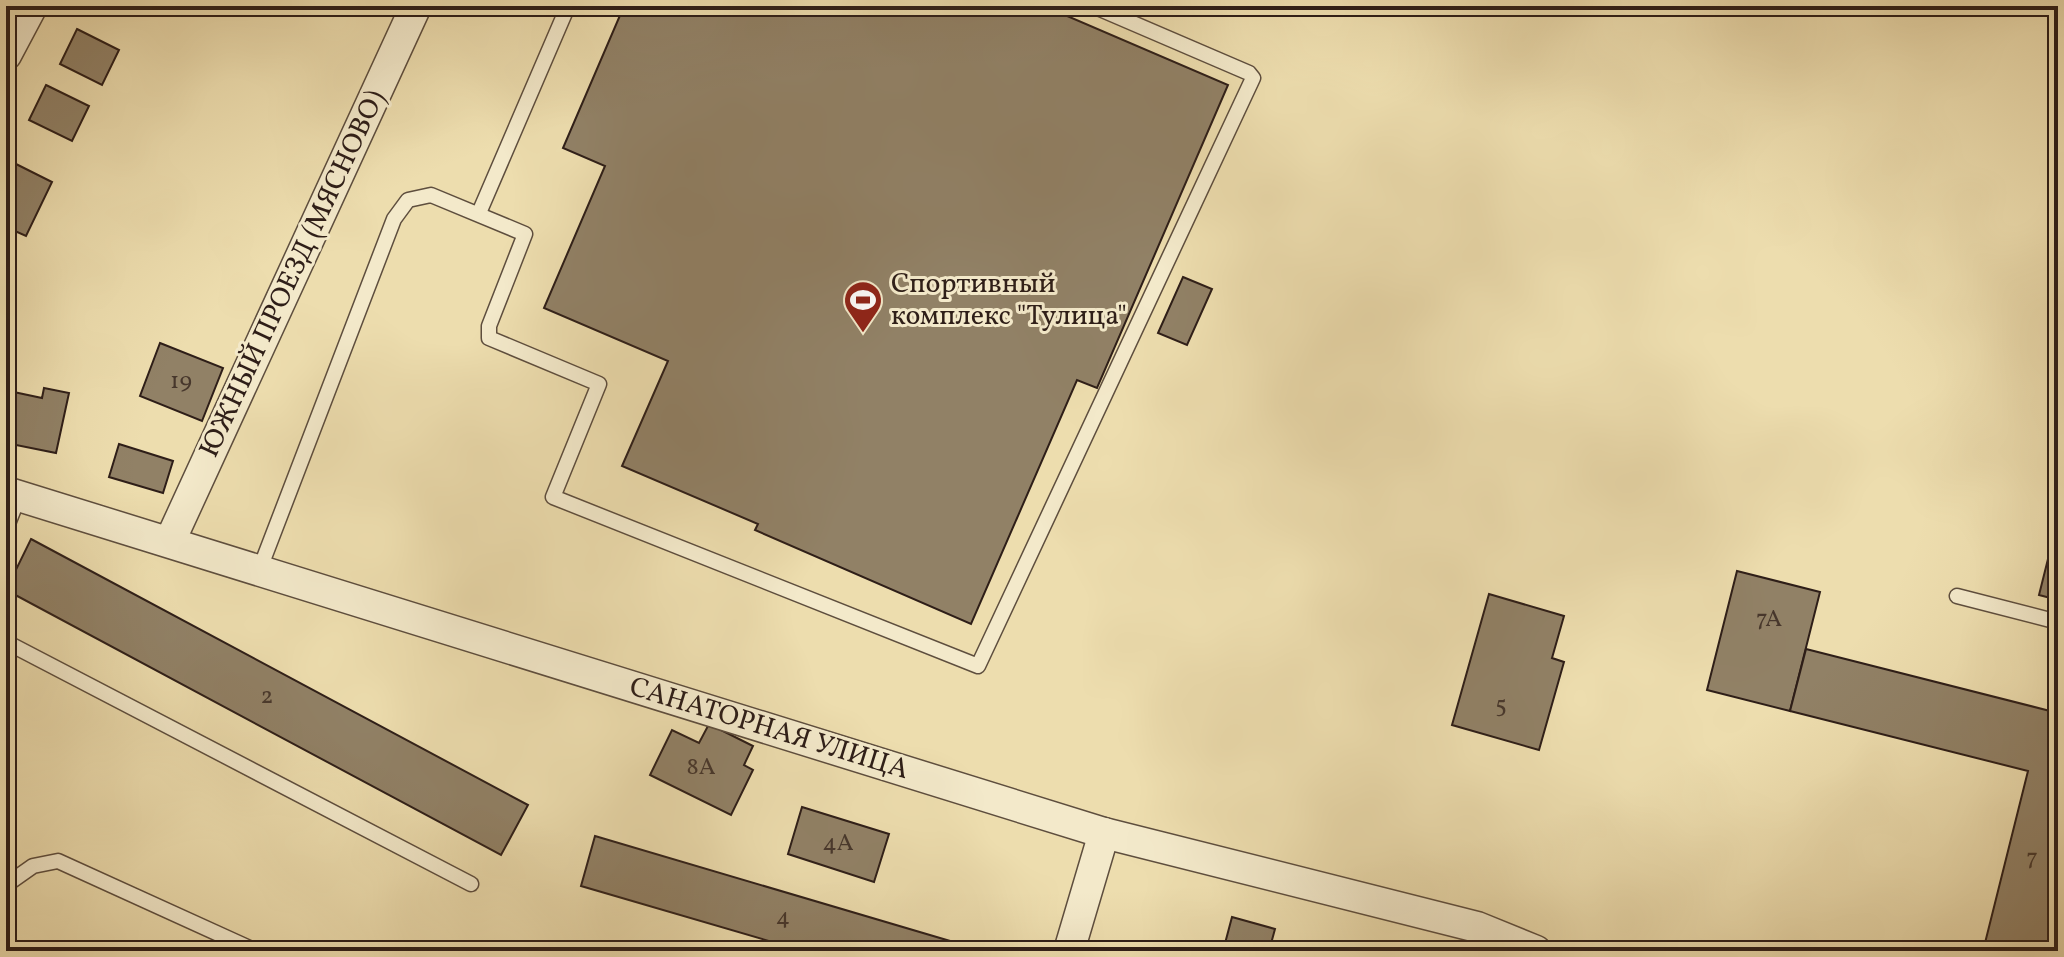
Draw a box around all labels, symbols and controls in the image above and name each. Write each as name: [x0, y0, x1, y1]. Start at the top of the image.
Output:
street label: ЮЖНЫЙ ПРОЕЗД (МЯСНОВО): [191, 84, 395, 464]
place label: Спортивный комплекс "Тулица": [891, 265, 1127, 336]
sports icon: Спортивный комплекс "Тулица": [842, 279, 884, 334]
house number: 19: [170, 365, 192, 399]
house number: 7А: [1756, 603, 1782, 637]
street label: САНАТОРНАЯ УЛИЦА: [624, 668, 914, 790]
house number: 2: [261, 680, 273, 714]
house number: 5: [1495, 689, 1507, 723]
house number: 8А: [686, 751, 716, 785]
house number: 4А: [822, 827, 854, 861]
house number: 7: [2026, 842, 2038, 876]
house number: 4: [776, 901, 790, 935]

